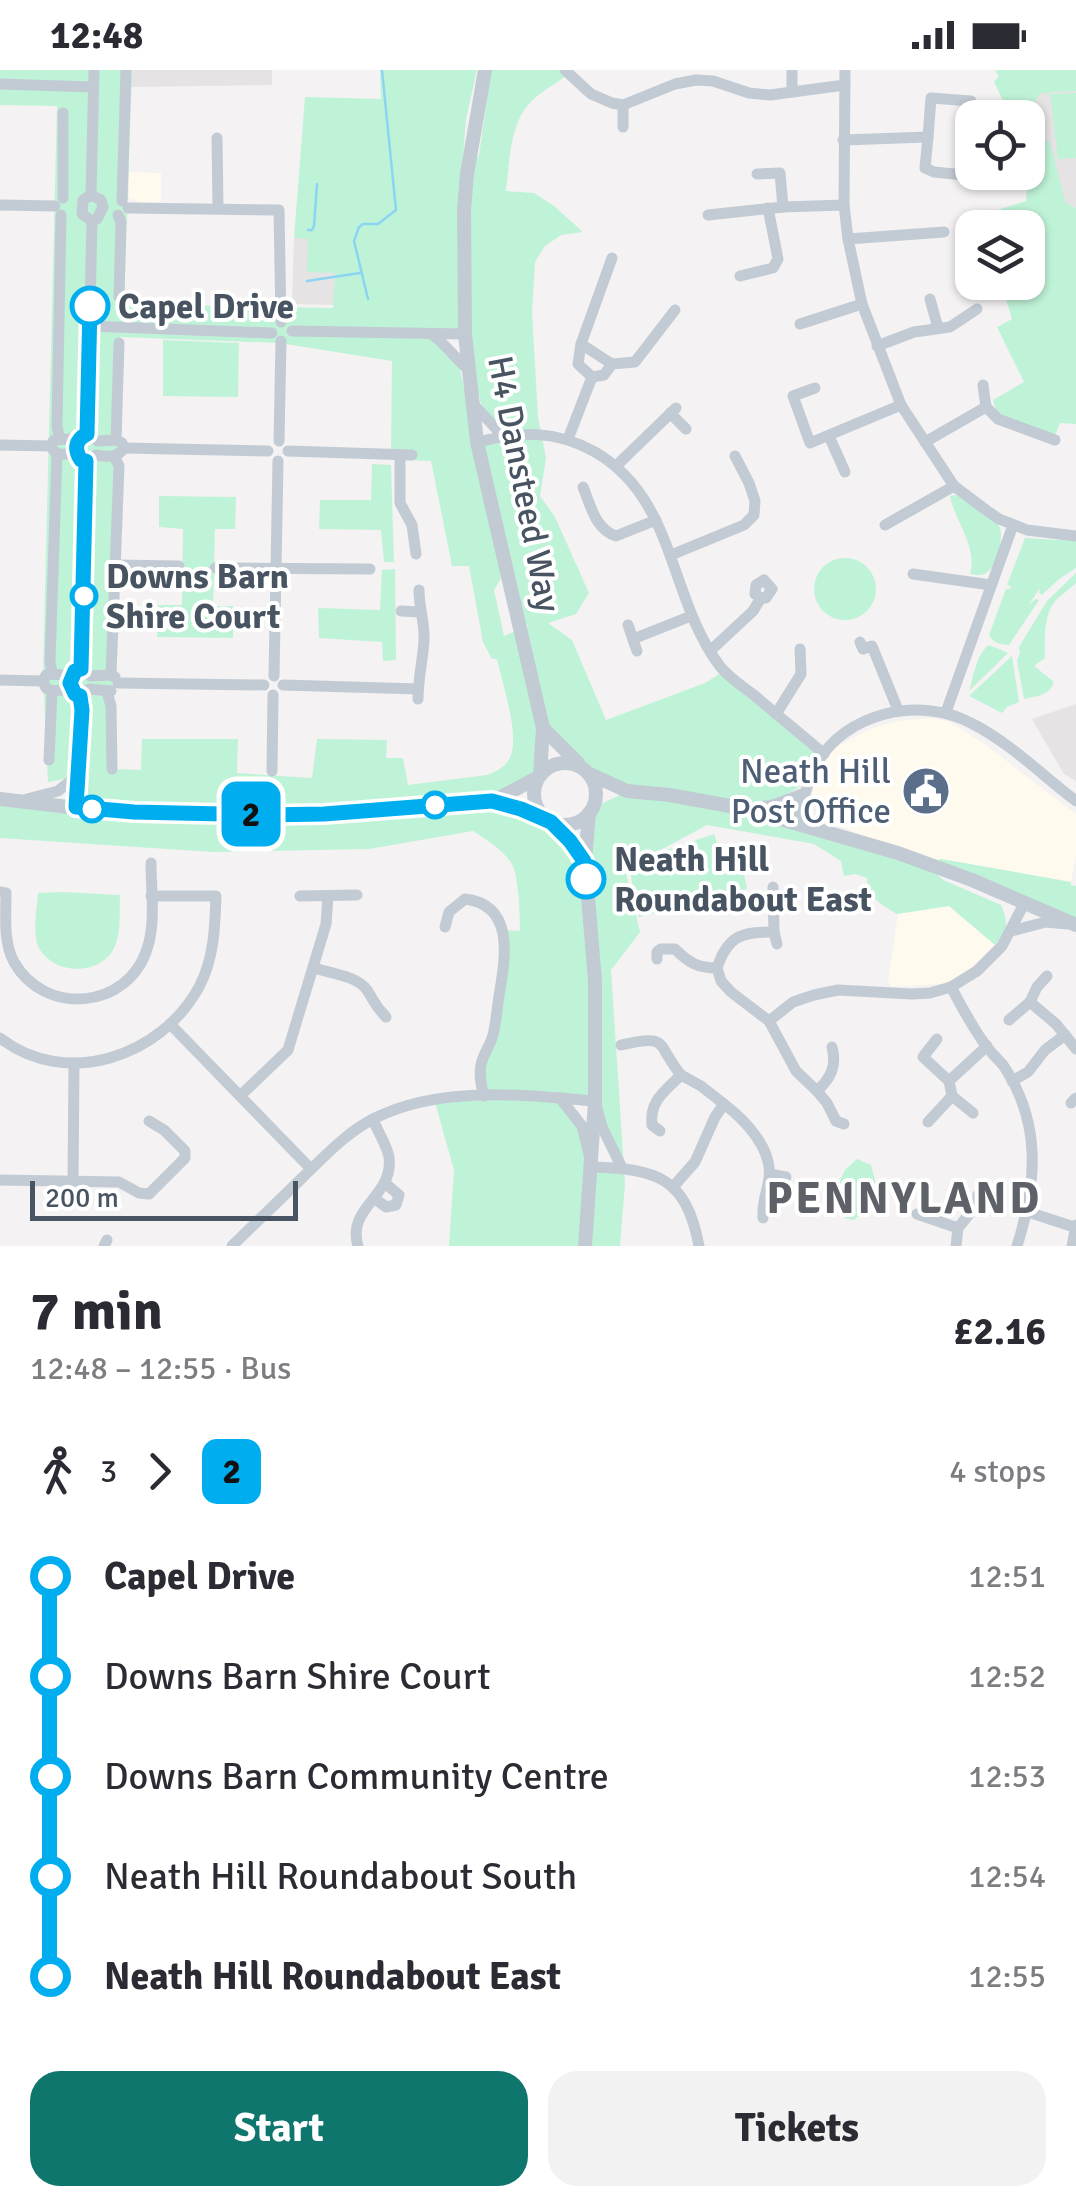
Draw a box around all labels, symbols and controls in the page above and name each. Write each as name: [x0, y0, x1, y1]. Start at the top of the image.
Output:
text: 12:48: [50, 12, 143, 59]
map controls: [955, 100, 1045, 300]
button: locate: [955, 100, 1045, 190]
button: layers: [955, 210, 1045, 300]
place label: Capel Drive: [118, 285, 294, 328]
marker: Capel Drive: [71, 287, 109, 325]
street label: H4 Dansteed Way: [478, 352, 570, 616]
place label: Downs Barn Shire Court: [106, 555, 289, 638]
marker: Downs Barn Shire Court: [71, 583, 97, 609]
place label: Neath Hill Post Office: [731, 750, 891, 833]
public building icon: Neath Hill Post Office: [900, 765, 952, 817]
line badge: 2: [218, 782, 284, 846]
unlabelled marker: [422, 792, 448, 818]
text: 2: [242, 793, 260, 836]
unlabelled marker: [79, 796, 105, 822]
place label: Neath Hill Roundabout East: [614, 838, 872, 921]
marker: Neath Hill Roundabout East: [567, 860, 605, 898]
district label: PENNYLAND: [766, 1171, 1042, 1226]
scale bar: [30, 1176, 298, 1220]
text: 200 m: [45, 1181, 119, 1215]
text: 7 min: [30, 1277, 163, 1345]
text: £2.16: [953, 1308, 1046, 1355]
text: 12:48 – 12:55 · Bus: [30, 1349, 291, 1388]
icon: walk: [30, 1444, 85, 1499]
icon: forward: [132, 1444, 187, 1499]
text: 2: [222, 1450, 241, 1493]
text: 3: [100, 1452, 117, 1491]
text: 4 stops: [949, 1452, 1046, 1491]
text: Capel Drive: [104, 1553, 295, 1600]
text: 12:51: [968, 1557, 1046, 1596]
text: Downs Barn Shire Court: [104, 1653, 491, 1700]
text: 12:52: [968, 1657, 1046, 1696]
text: Downs Barn Community Centre: [104, 1753, 609, 1800]
text: 12:53: [968, 1757, 1046, 1796]
text: Neath Hill Roundabout South: [104, 1853, 577, 1900]
text: 12:54: [968, 1857, 1046, 1896]
text: Neath Hill Roundabout East: [104, 1953, 561, 2000]
text: 12:55: [968, 1957, 1046, 1996]
button: Start: [30, 2071, 528, 2186]
button: Tickets: [548, 2071, 1046, 2186]

